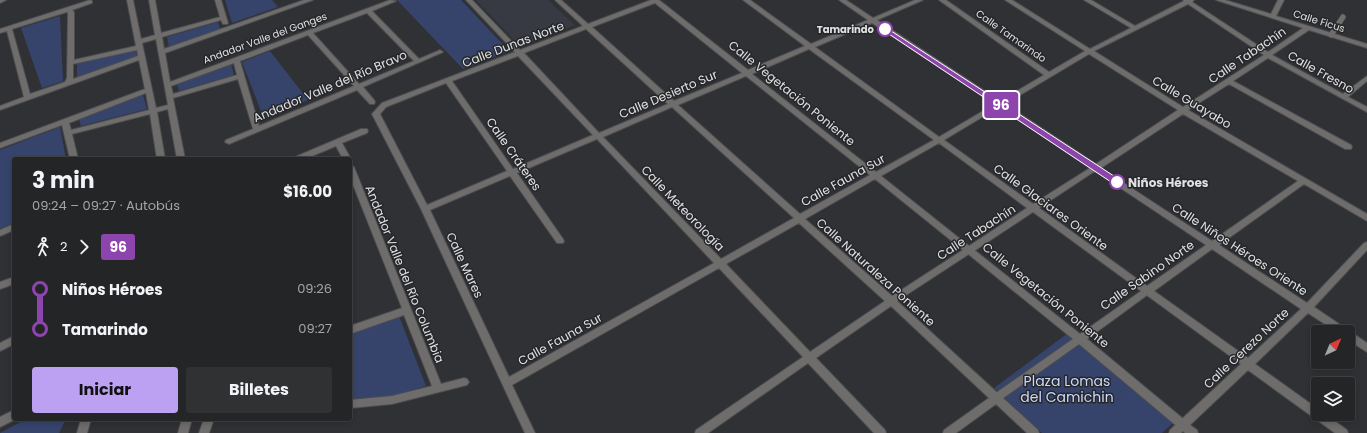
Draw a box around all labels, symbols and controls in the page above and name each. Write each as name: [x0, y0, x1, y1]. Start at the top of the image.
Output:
street label: Calle Tamarindo: [973, 6, 1049, 66]
street label: Calle Ficus: [1291, 6, 1347, 36]
street label: Andador Valle del Ganges: [201, 9, 329, 67]
street label: Calle Dunas Norte: [460, 17, 566, 71]
marker: Tamarindo: [877, 21, 893, 37]
place label: Tamarindo: [817, 22, 875, 37]
street label: Calle Tabachín: [1205, 23, 1289, 87]
street label: Calle Vegetación Poniente: [725, 37, 859, 149]
street label: Andador Valle del Río Bravo: [251, 46, 410, 126]
street label: Calle Fresno: [1285, 47, 1358, 97]
street label: Calle Desierto Sur: [616, 65, 720, 122]
street label: Calle Guayabo: [1149, 72, 1235, 133]
line badge: 96: [983, 92, 1019, 118]
text: 96: [992, 95, 1010, 115]
street label: Calle Cráteres: [482, 114, 546, 194]
street label: Calle Fauna Sur: [798, 150, 889, 210]
street label: Calle Glaciares Oriente: [990, 160, 1112, 254]
street label: Calle Meteorología: [638, 161, 728, 255]
text: 3 min: [32, 165, 95, 196]
marker: Niños Héroes: [1109, 174, 1125, 190]
place label: Niños Héroes: [1128, 174, 1209, 191]
text: $16.00: [283, 181, 332, 202]
street label: Andador Valle del Río Columbia: [361, 183, 449, 365]
text: 09:24 – 09:27 · Autobús: [32, 196, 180, 215]
street label: Calle Niños Héroes Oriente: [1169, 199, 1311, 299]
street label: Calle Tabachín: [933, 200, 1019, 264]
street label: Calle Naturaleza Poniente: [813, 214, 939, 330]
street label: Calle Mares: [442, 229, 488, 301]
icon: walk: [32, 236, 54, 258]
icon: forward: [73, 236, 95, 258]
street label: Calle Sabino Norte: [1097, 236, 1197, 314]
text: 2: [60, 237, 67, 256]
text: 96: [109, 237, 127, 257]
street label: Calle Vegetación Poniente: [979, 239, 1113, 351]
text: Niños Héroes: [62, 279, 163, 300]
text: 09:26: [297, 279, 332, 298]
street label: Calle Cerezo Norte: [1200, 304, 1292, 392]
street label: Calle Fauna Sur: [515, 309, 606, 369]
text: Tamarindo: [62, 319, 148, 340]
text: 09:27: [298, 319, 332, 338]
north arrow: [1311, 325, 1355, 369]
map controls: [1311, 325, 1355, 421]
button: Iniciar: [32, 367, 178, 413]
button: Billetes: [186, 367, 332, 413]
park label: Plaza Lomas del Camichin: [1020, 371, 1114, 407]
button: layers: [1311, 377, 1355, 421]

